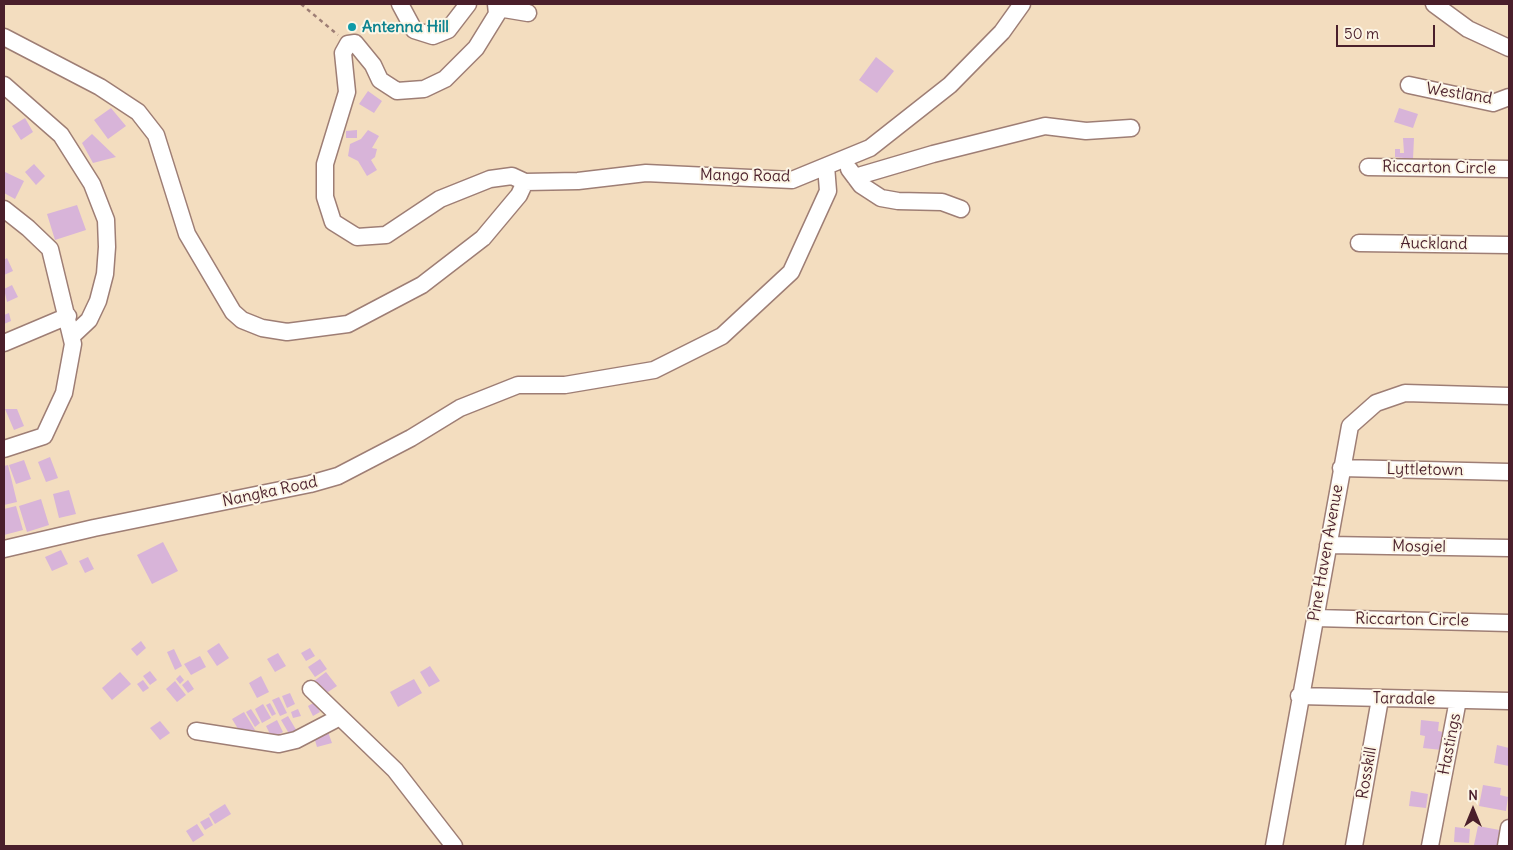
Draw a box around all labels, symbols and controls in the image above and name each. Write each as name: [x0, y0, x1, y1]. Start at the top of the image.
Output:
scale bar: [1338, 15, 1437, 47]
place label: Antenna Hill: [362, 17, 449, 37]
marker: Antenna Hill: [346, 21, 358, 33]
text: 50 m: [1344, 24, 1379, 43]
street label: Westland: [1425, 79, 1493, 109]
street label: Riccarton Circle: [1382, 157, 1496, 179]
street label: Mango Road: [700, 166, 790, 186]
street label: Auckland: [1400, 234, 1468, 254]
street label: Lyttletown: [1386, 460, 1464, 480]
street label: Nangka Road: [221, 473, 319, 511]
street label: Pine Haven Avenue: [1305, 483, 1347, 623]
street label: Mosgiel: [1392, 537, 1446, 557]
street label: Riccarton Circle: [1355, 609, 1469, 631]
street label: Taradale: [1373, 689, 1435, 709]
street label: Hastings: [1435, 712, 1465, 776]
street label: Rosskill: [1353, 745, 1381, 801]
north arrow: [1448, 785, 1498, 835]
text: N: [1468, 786, 1478, 804]

